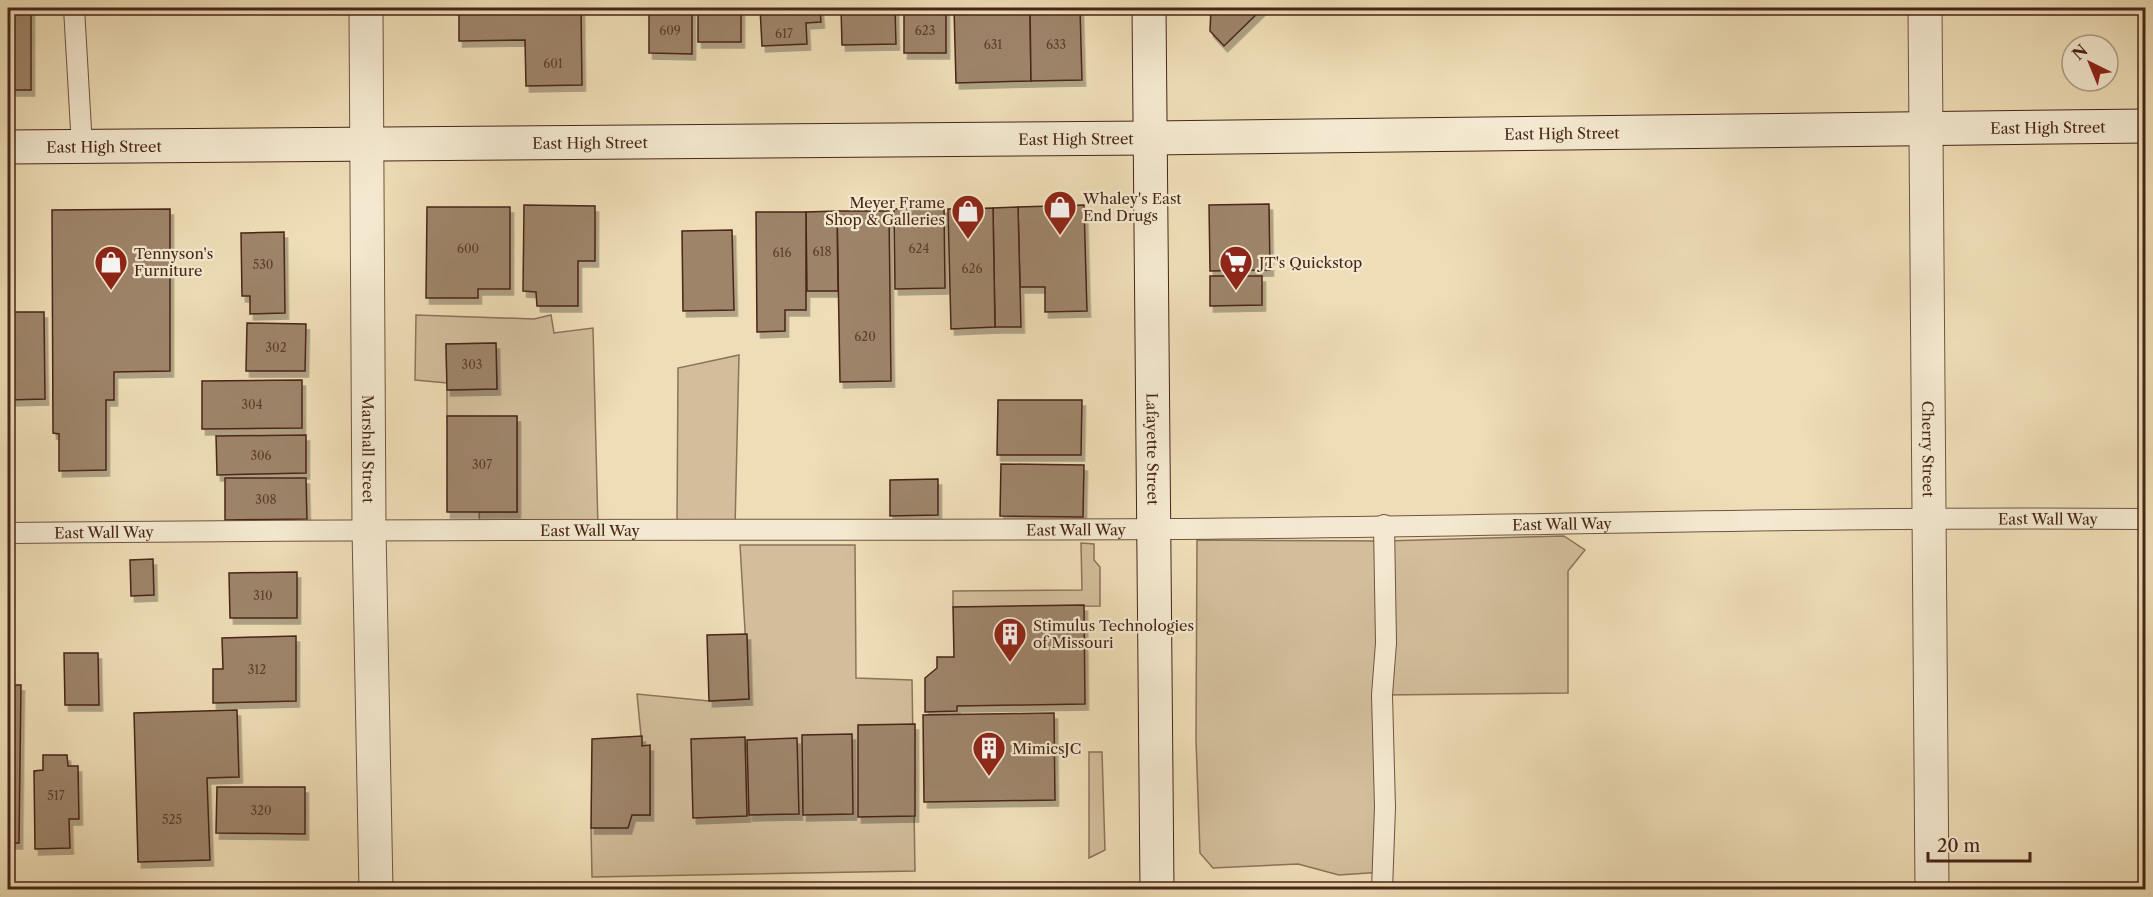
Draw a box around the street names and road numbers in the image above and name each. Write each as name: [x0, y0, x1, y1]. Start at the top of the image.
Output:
street label: East High Street: [1990, 117, 2106, 137]
street label: East High Street: [1504, 123, 1620, 143]
street label: East High Street: [1018, 129, 1134, 149]
street label: East High Street: [532, 132, 648, 152]
street label: East High Street: [46, 136, 162, 156]
street label: Lafayette Street: [1143, 393, 1163, 506]
street label: Marshall Street: [359, 395, 378, 504]
street label: Cherry Street: [1919, 401, 1938, 498]
street label: East Wall Way: [1998, 509, 2099, 528]
street label: East Wall Way: [1512, 513, 1613, 534]
street label: East Wall Way: [540, 520, 641, 539]
street label: East Wall Way: [1026, 520, 1127, 539]
street label: East Wall Way: [54, 522, 155, 542]

